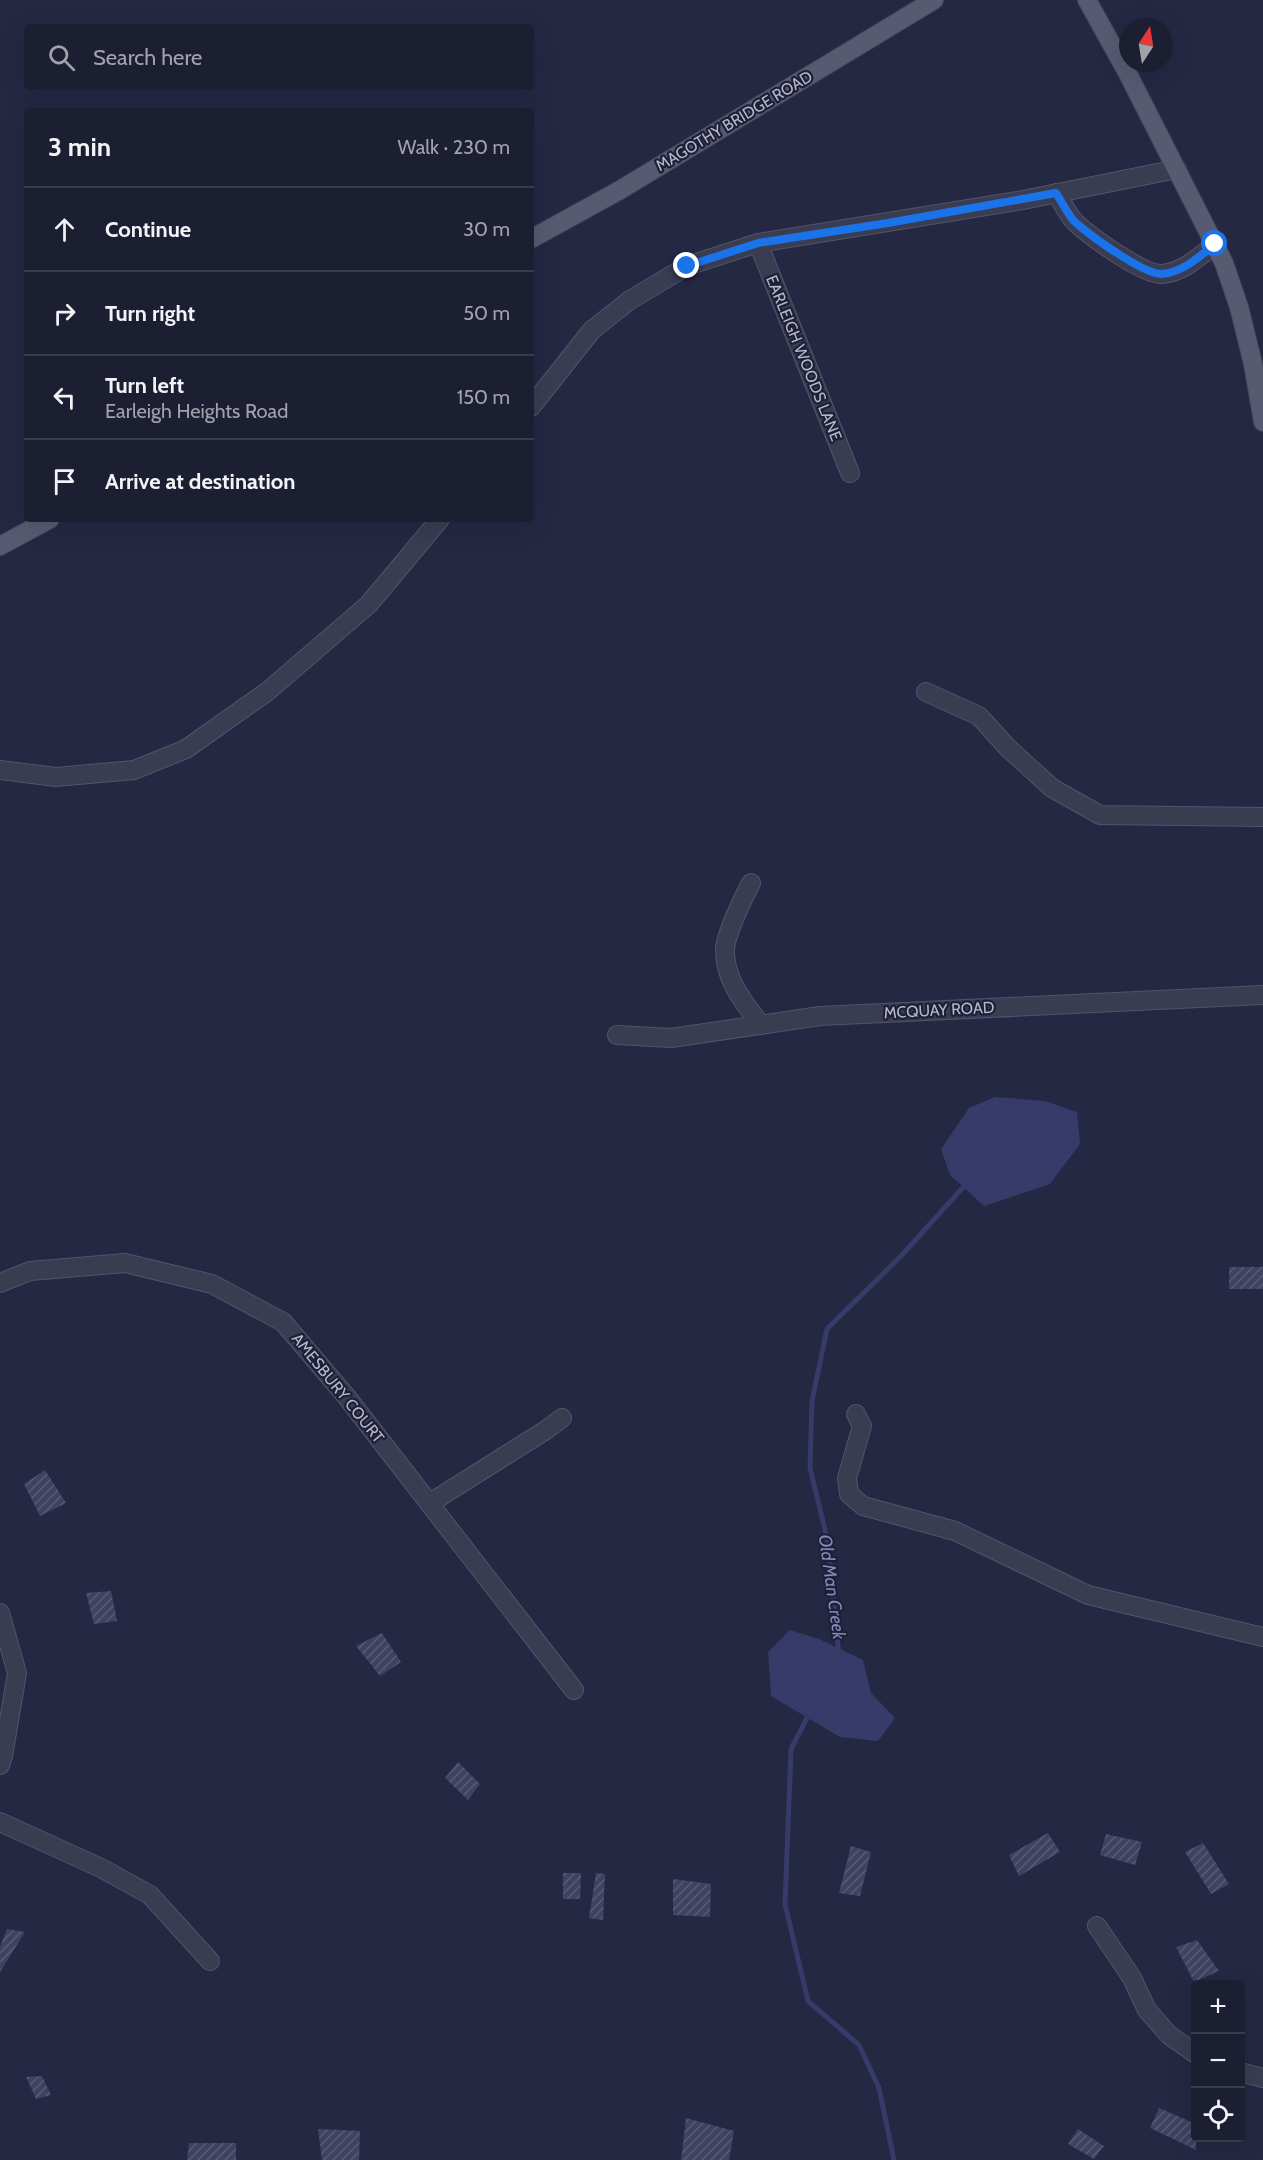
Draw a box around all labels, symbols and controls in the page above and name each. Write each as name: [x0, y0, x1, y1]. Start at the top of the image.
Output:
north arrow: [1119, 18, 1173, 72]
search box: [24, 24, 534, 90]
icon: search: [45, 41, 78, 74]
text: Search here: [93, 44, 202, 71]
street label: MAGOTHY BRIDGE ROAD: [652, 67, 816, 175]
text: 3 min: [48, 131, 111, 163]
text: Walk · 230 m: [398, 135, 510, 159]
icon: ahead: [48, 213, 81, 246]
text: Continue: [105, 216, 191, 243]
text: 30 m: [463, 217, 510, 241]
route start: [1201, 230, 1227, 256]
route end: [673, 252, 699, 278]
street label: EARLEIGH WOODS LANE: [762, 272, 846, 444]
icon: right: [48, 297, 81, 330]
text: Turn right: [105, 300, 195, 327]
text: 50 m: [463, 301, 510, 325]
text: Turn left: [105, 372, 184, 399]
icon: left: [48, 381, 81, 414]
text: 150 m: [457, 385, 510, 409]
text: Earleigh Heights Road: [105, 399, 288, 423]
icon: arrive: [48, 465, 81, 498]
text: Arrive at destination: [105, 468, 295, 495]
street label: MCQUAY ROAD: [883, 998, 995, 1022]
street label: AMESBURY COURT: [288, 1329, 388, 1447]
water label: Old Man Creek: [814, 1533, 850, 1642]
map controls: [1191, 1980, 1245, 2142]
button: +: [1191, 1980, 1245, 2034]
button: −: [1191, 2034, 1245, 2088]
button: locate: [1191, 2088, 1245, 2142]

